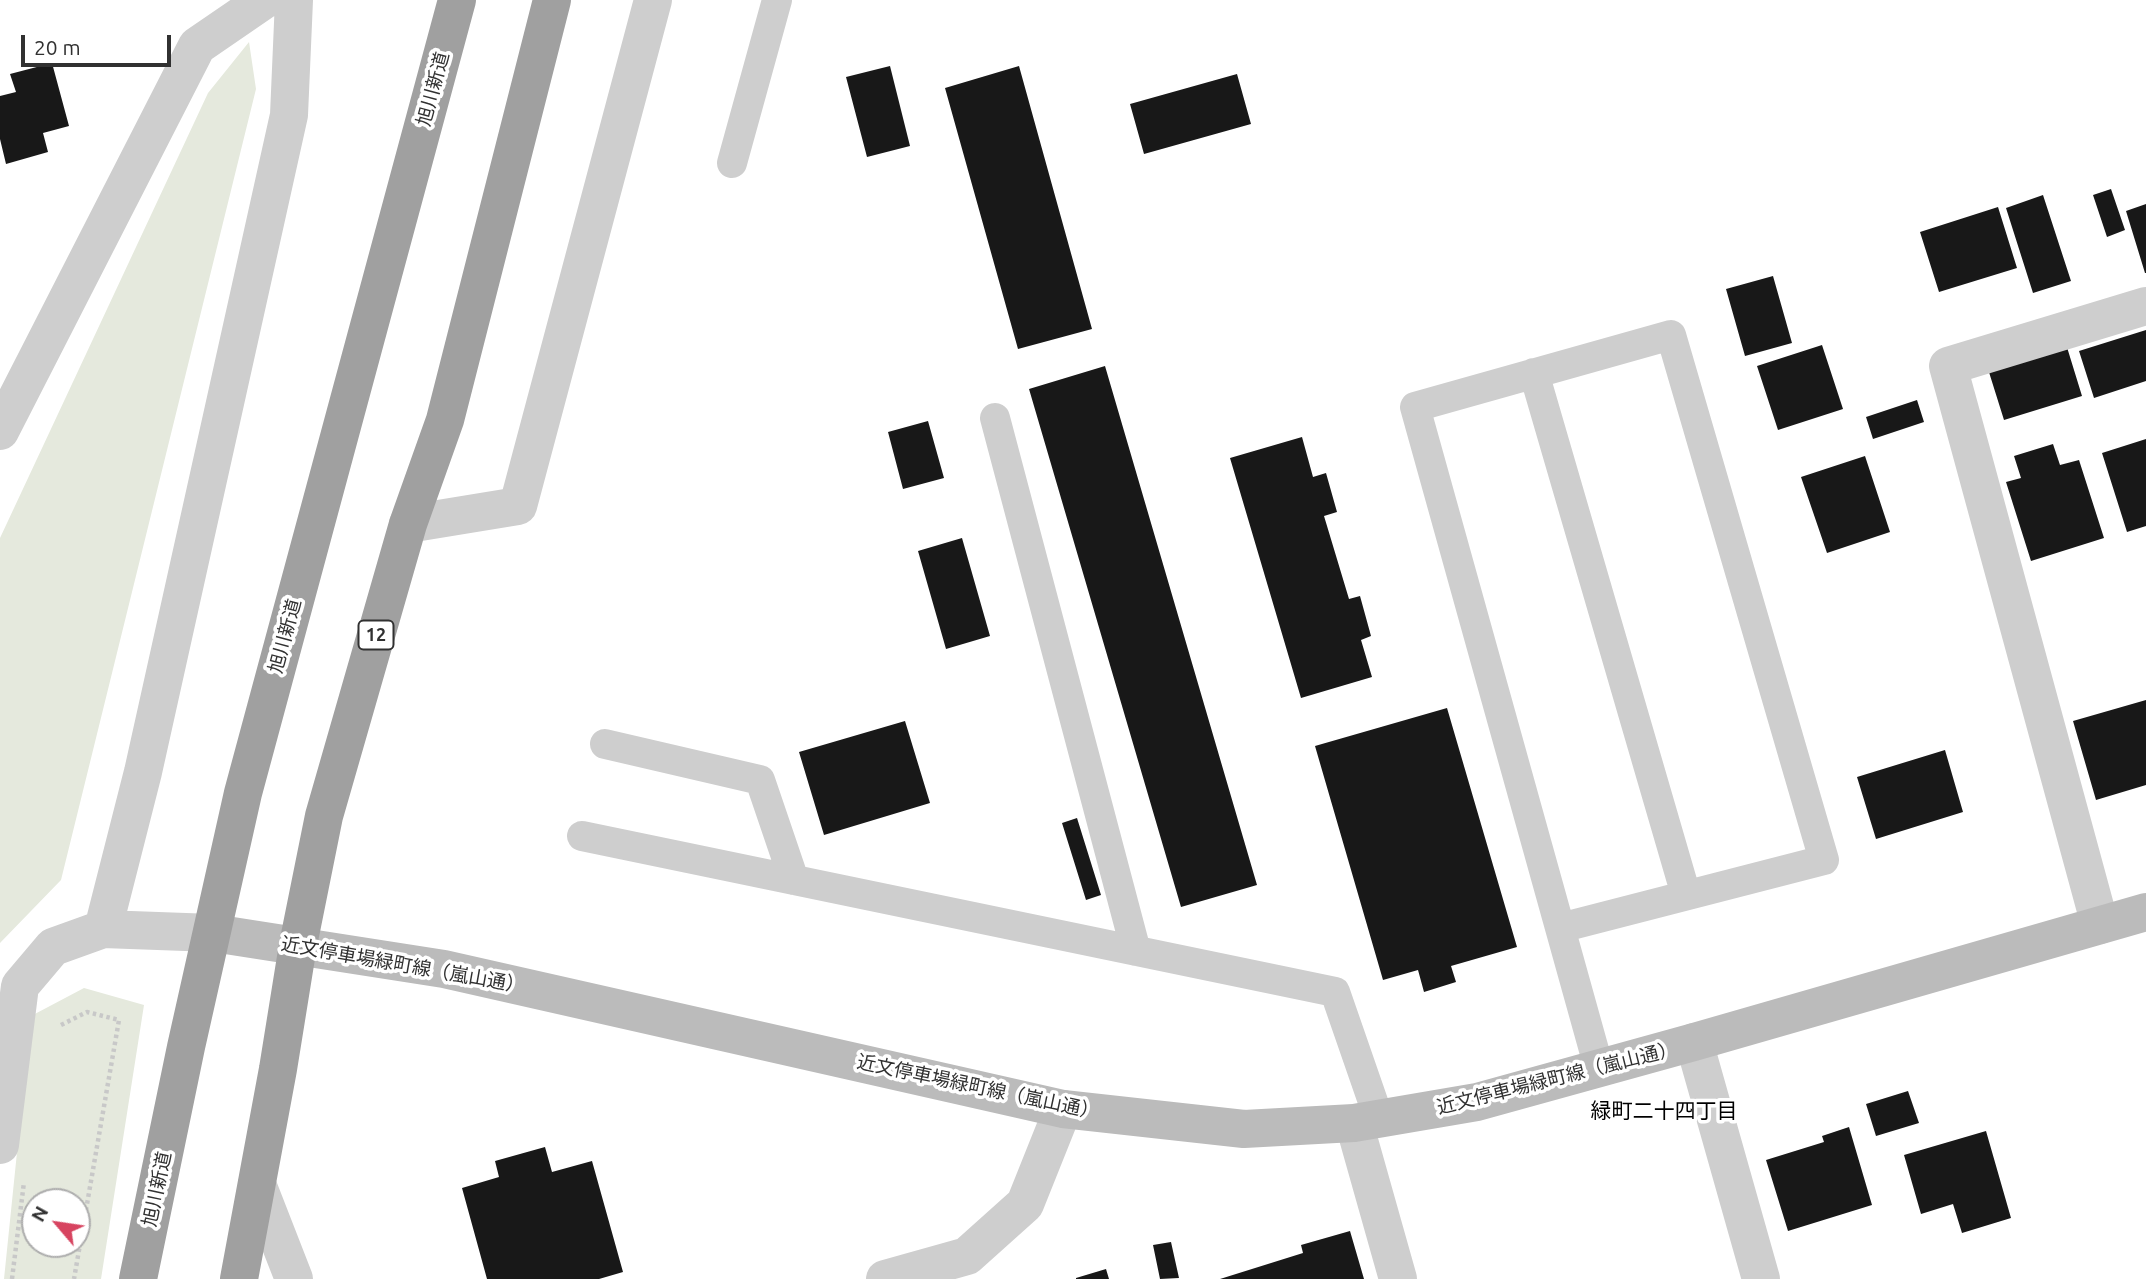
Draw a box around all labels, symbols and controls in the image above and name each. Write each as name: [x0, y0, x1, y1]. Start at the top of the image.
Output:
scale bar: [24, 21, 175, 65]
text: 20 m: [34, 35, 81, 59]
street label: 旭川新道: [412, 49, 454, 129]
street label: 旭川新道: [264, 596, 306, 676]
road number: 12: [358, 620, 394, 650]
street label: 近文停車場緑町線（嵐山通）: [279, 932, 527, 998]
street label: 近文停車場緑町線（嵐山通）: [1434, 1037, 1680, 1119]
street label: 近文停車場緑町線（嵐山通）: [855, 1050, 1101, 1124]
district label: 緑町二十四丁目: [1591, 1098, 1737, 1124]
street label: 旭川新道: [138, 1149, 176, 1229]
north arrow: [21, 1188, 91, 1258]
text: N: [26, 1202, 52, 1225]

